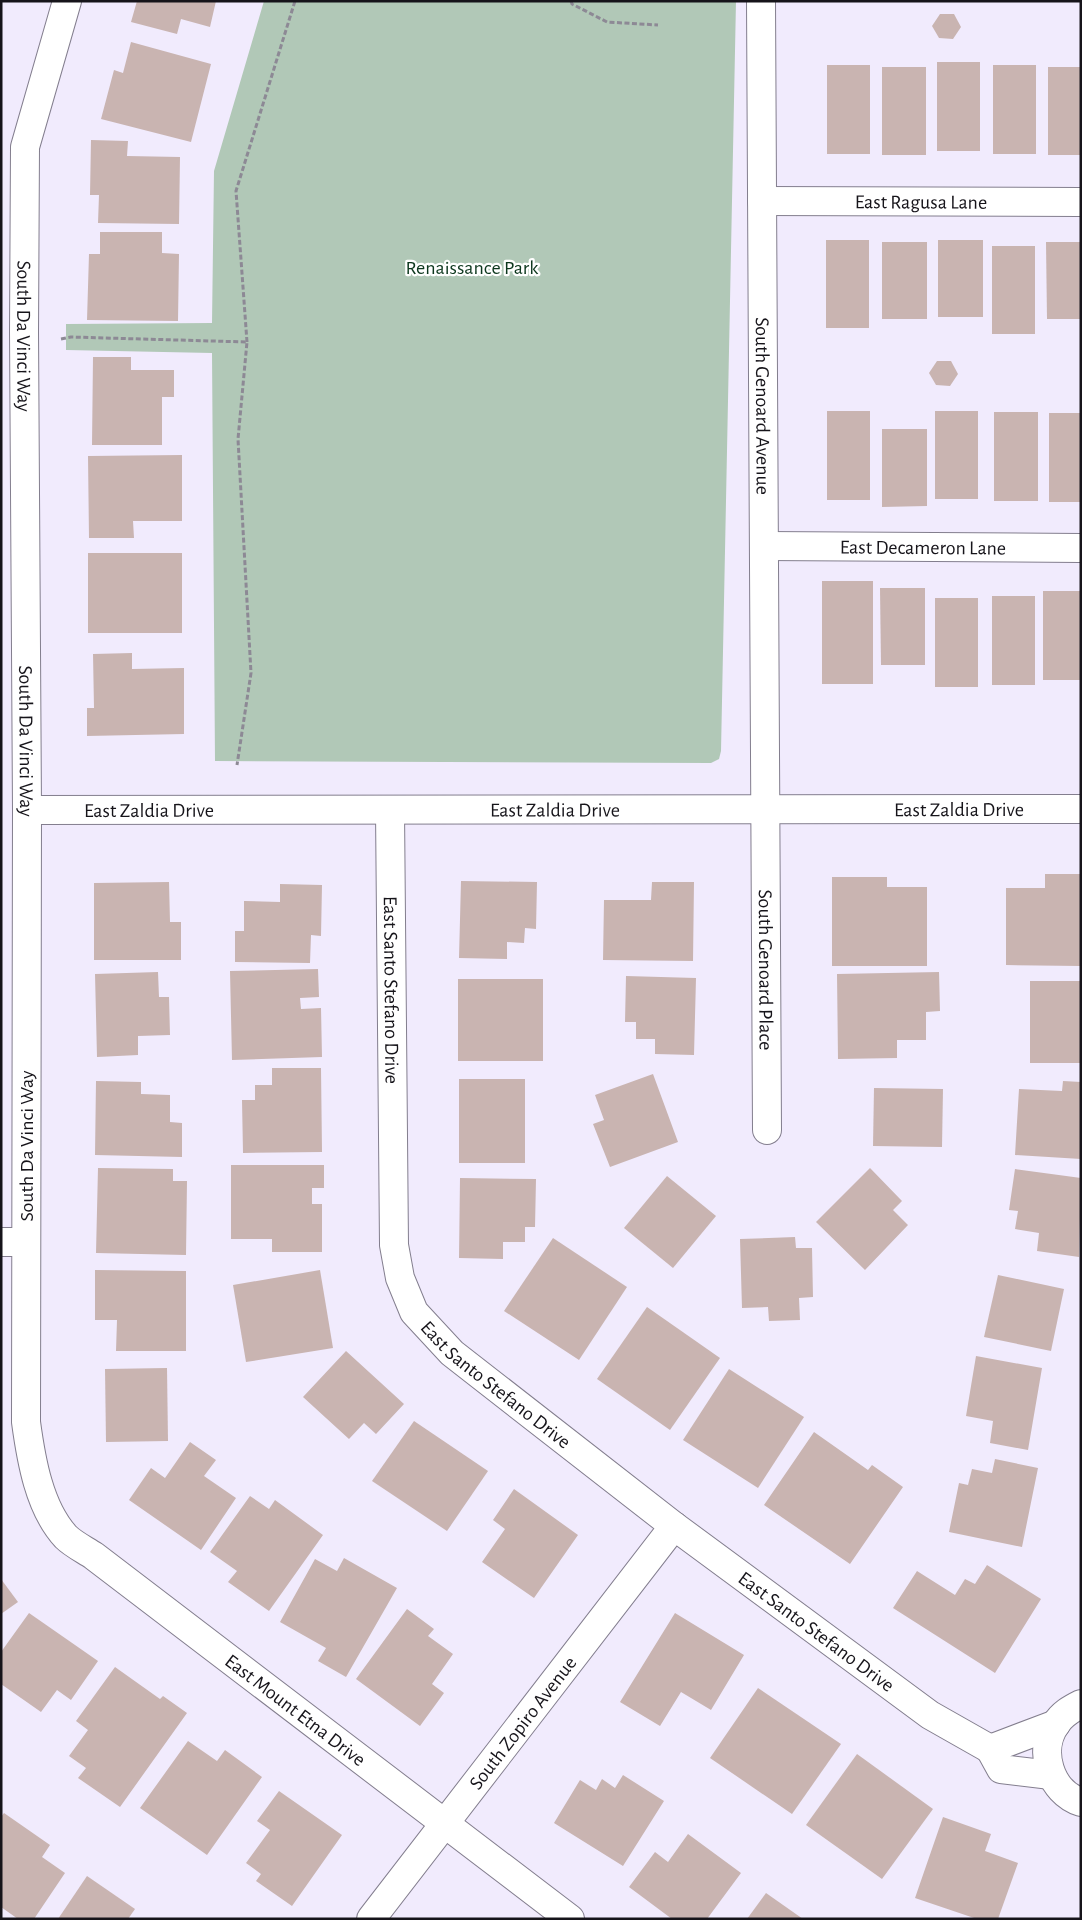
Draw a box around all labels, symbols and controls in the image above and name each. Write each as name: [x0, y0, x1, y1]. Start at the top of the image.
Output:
street label: East Ragusa Lane: [855, 192, 987, 213]
park label: Renaissance Park: [406, 258, 538, 278]
street label: South Da Vinci Way: [13, 260, 34, 412]
street label: South Genoard Avenue: [752, 317, 773, 495]
street label: East Decameron Lane: [840, 537, 1006, 559]
street label: South Da Vinci Way: [15, 665, 36, 817]
street label: East Zaldia Drive: [490, 800, 620, 821]
street label: East Zaldia Drive: [894, 800, 1024, 820]
street label: East Zaldia Drive: [84, 801, 214, 821]
street label: South Genoard Place: [755, 889, 776, 1050]
street label: East Santo Stefano Drive: [380, 896, 402, 1084]
street label: South Da Vinci Way: [17, 1070, 37, 1222]
street label: East Santo Stefano Drive: [417, 1317, 574, 1453]
street label: East Santo Stefano Drive: [734, 1568, 898, 1696]
street label: East Mount Etna Drive: [221, 1651, 369, 1770]
street label: South Zopiro Avenue: [466, 1653, 581, 1793]

